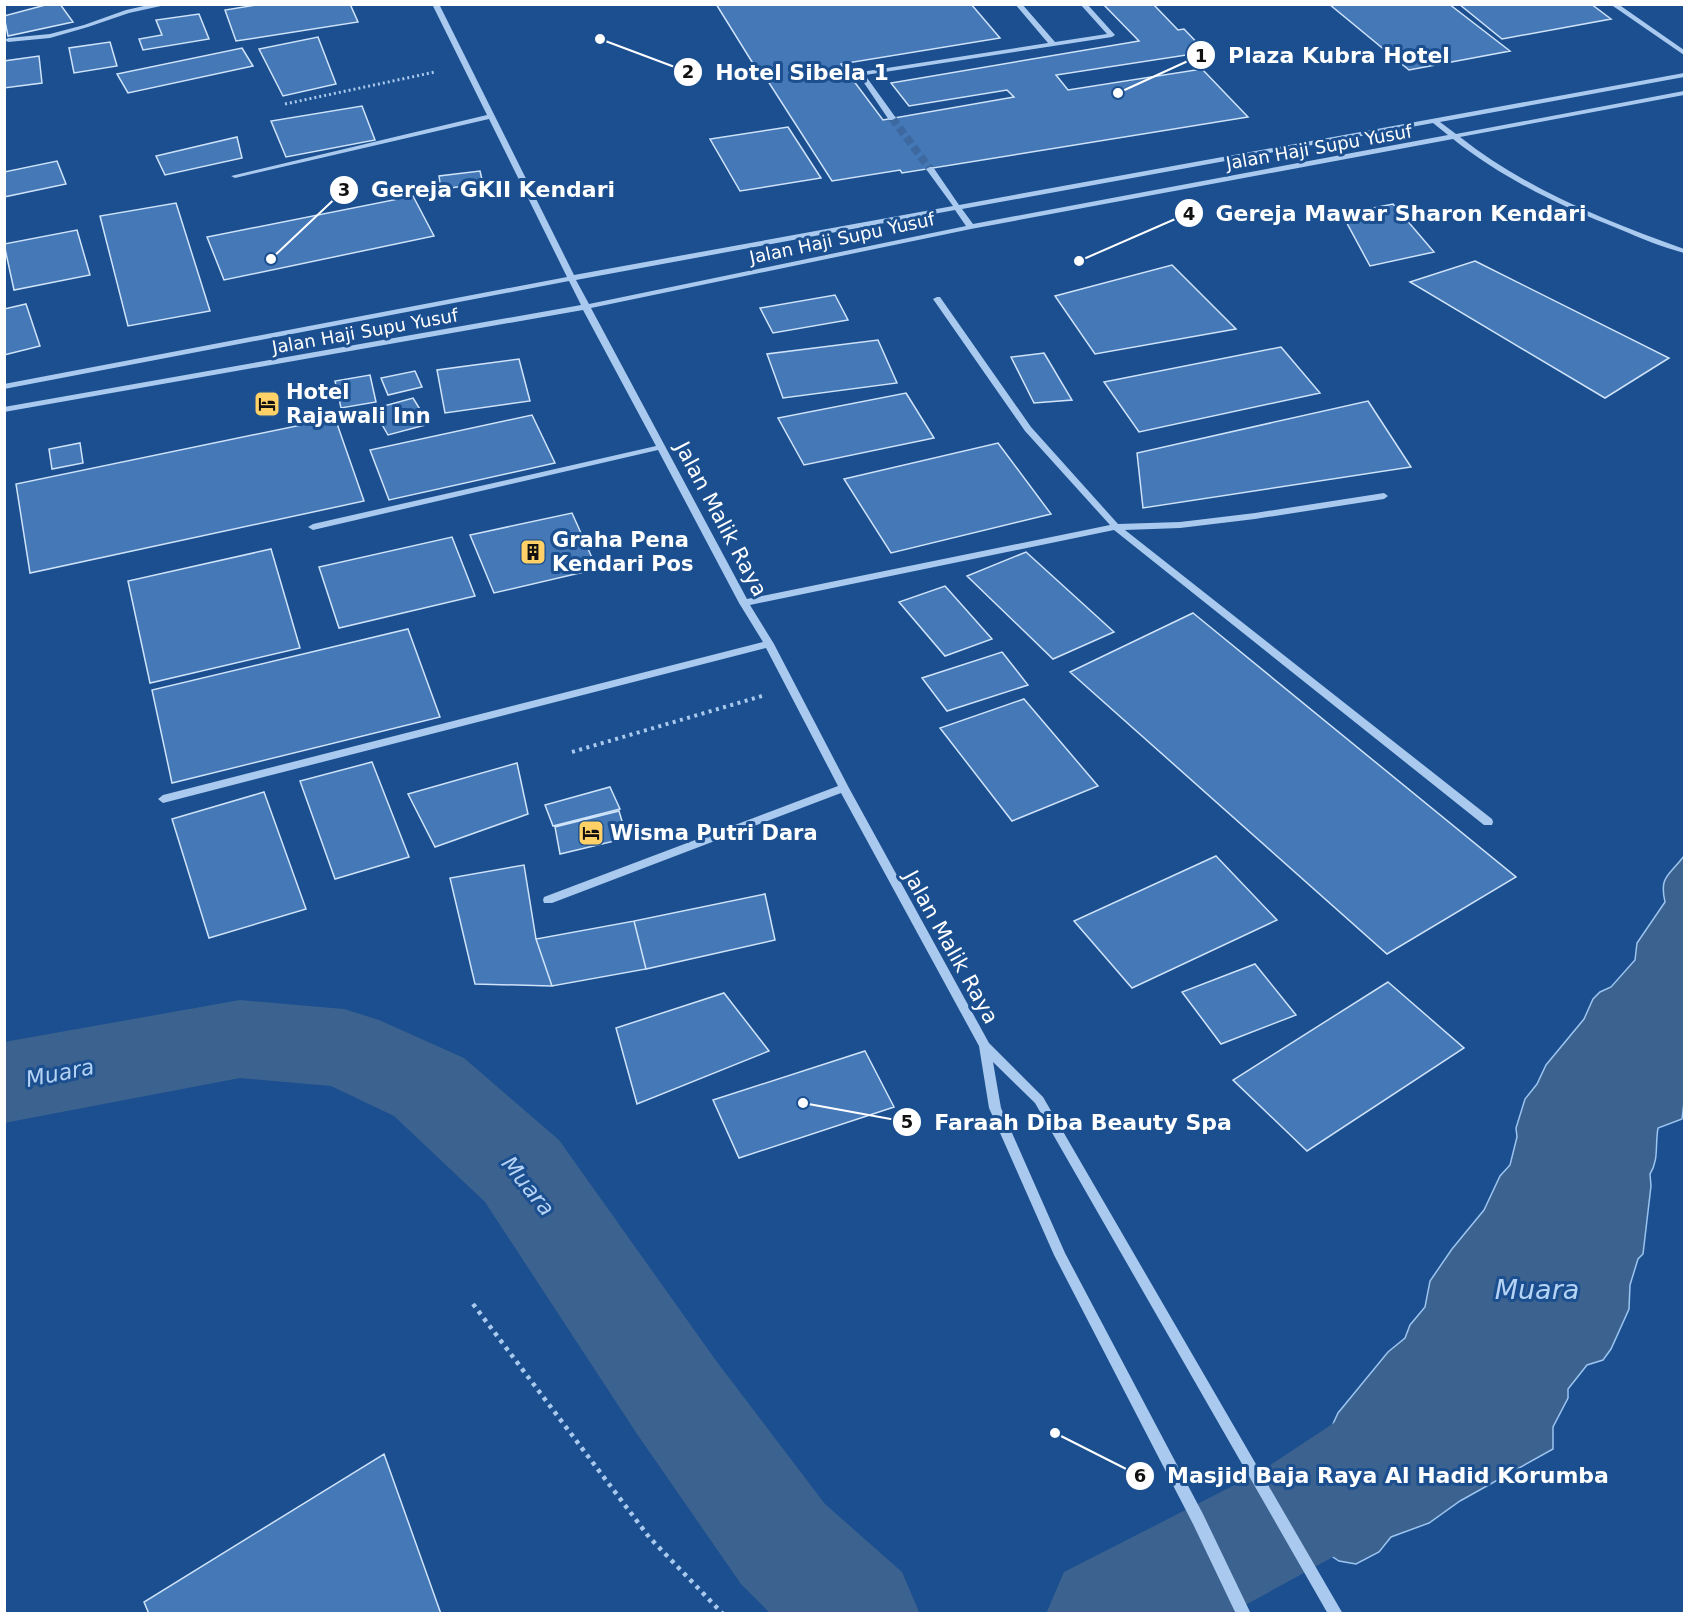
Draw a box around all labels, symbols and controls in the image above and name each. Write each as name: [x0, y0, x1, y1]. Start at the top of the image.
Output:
callout: Plaza Kubra Hotel: [1186, 35, 1462, 75]
text: Plaza Kubra Hotel: [1228, 43, 1450, 68]
text: 1: [1195, 45, 1207, 66]
callout: Hotel Sibela 1: [673, 52, 901, 92]
text: Hotel Sibela 1: [715, 60, 889, 85]
text: 2: [682, 61, 694, 82]
street label: Jalan Haji Supu Yusuf: [1223, 120, 1414, 174]
callout: Gereja GKII Kendari: [329, 170, 627, 210]
text: Gereja GKII Kendari: [371, 177, 615, 202]
text: 3: [338, 179, 350, 200]
callout: Gereja Mawar Sharon Kendari: [1174, 193, 1599, 233]
text: Gereja Mawar Sharon Kendari: [1215, 201, 1587, 226]
text: 4: [1183, 203, 1195, 224]
street label: Jalan Haji Supu Yusuf: [747, 208, 937, 268]
street label: Jalan Haji Supu Yusuf: [269, 304, 460, 358]
place label: Hotel Rajawali Inn: [286, 380, 431, 428]
hotel icon: Hotel Rajawali Inn: [252, 389, 282, 419]
street label: Jalan Malik Raya: [669, 436, 772, 600]
place label: Graha Pena Kendari Pos: [552, 528, 693, 576]
building icon: Graha Pena Kendari Pos: [518, 537, 548, 567]
hotel icon: Wisma Putri Dara: [576, 818, 606, 848]
place label: Wisma Putri Dara: [610, 821, 818, 845]
street label: Jalan Malik Raya: [898, 864, 1003, 1028]
water label: Muara: [24, 1054, 96, 1092]
callout: Faraah Diba Beauty Spa: [892, 1102, 1244, 1142]
text: Faraah Diba Beauty Spa: [934, 1110, 1232, 1135]
text: 5: [901, 1111, 913, 1132]
water label: Muara: [497, 1151, 559, 1221]
water label: Muara: [1495, 1274, 1579, 1305]
callout: Masjid Baja Raya Al Hadid Korumba: [1125, 1456, 1621, 1496]
text: Masjid Baja Raya Al Hadid Korumba: [1167, 1463, 1609, 1488]
text: 6: [1134, 1465, 1146, 1486]

